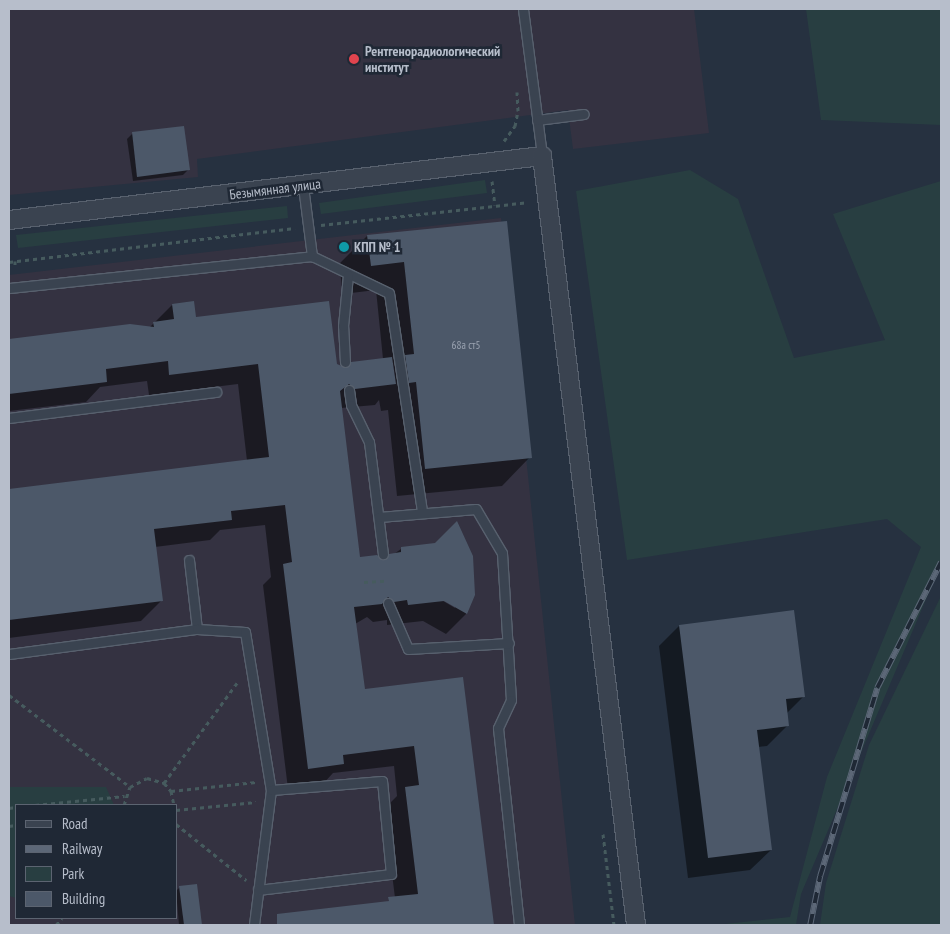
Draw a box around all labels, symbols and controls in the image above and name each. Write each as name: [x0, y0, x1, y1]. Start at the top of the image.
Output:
place label: Рентгенорадиологический институт: [365, 43, 500, 75]
marker: Рентгенорадиологический институт: [347, 52, 361, 66]
street label: Безымянная улица: [228, 175, 322, 203]
place label: КПП № 1: [354, 239, 400, 255]
marker: КПП № 1: [338, 241, 350, 253]
house number: 68а ст5: [452, 338, 480, 352]
legend: [15, 804, 178, 919]
text: Road: [62, 814, 88, 833]
text: Railway: [62, 839, 102, 858]
text: Park: [62, 864, 84, 883]
text: Building: [62, 889, 105, 908]

